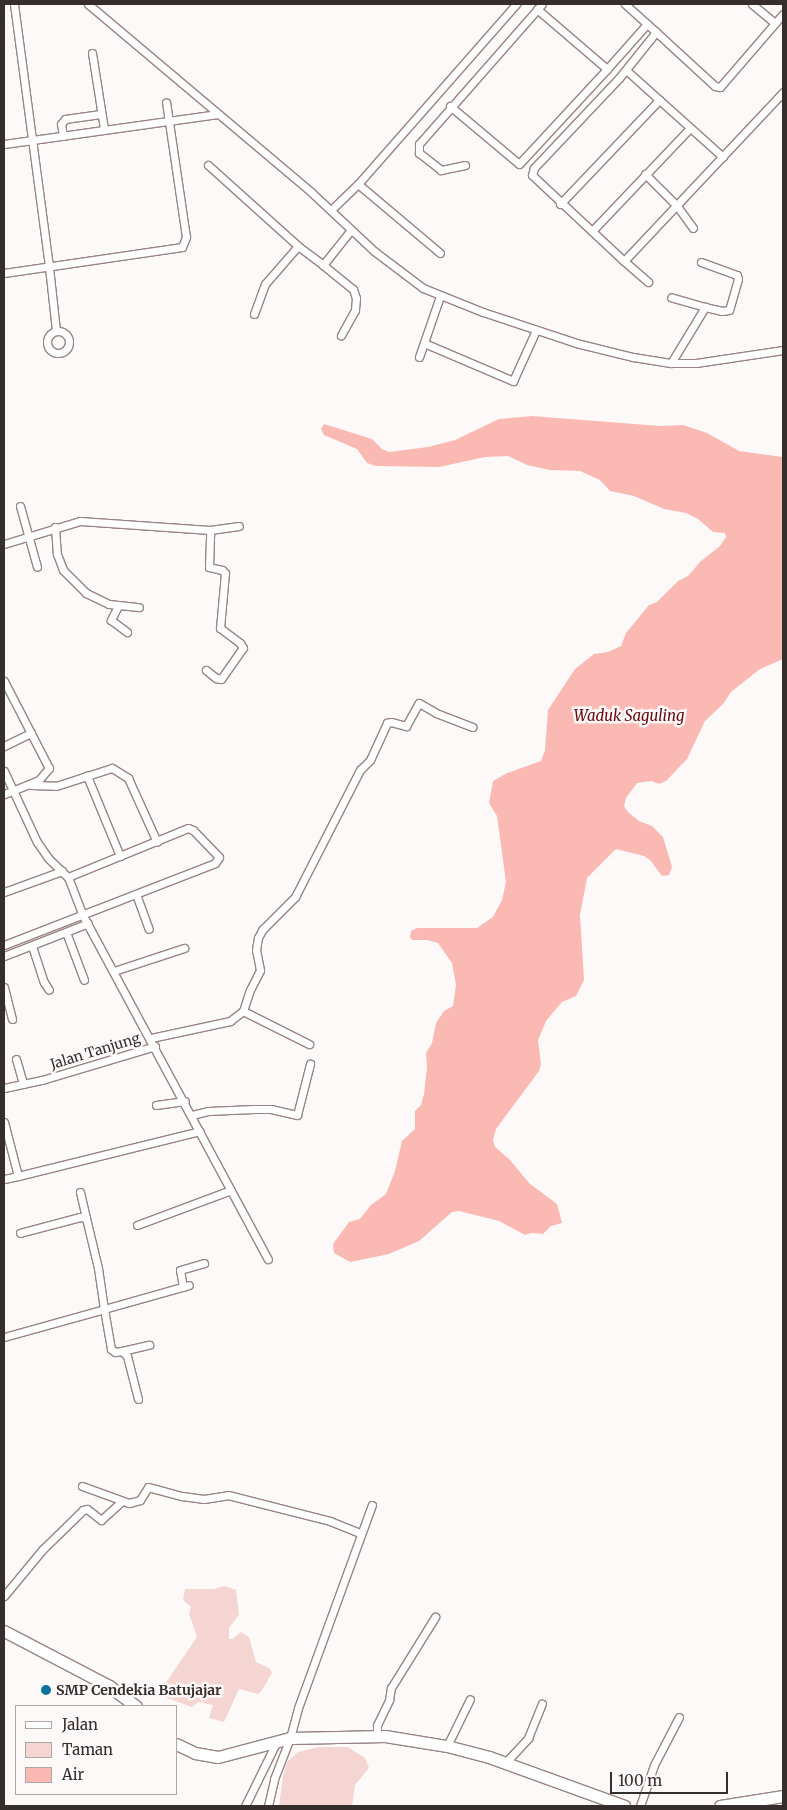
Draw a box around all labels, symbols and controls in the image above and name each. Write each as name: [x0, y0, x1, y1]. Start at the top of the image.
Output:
water label: Waduk Saguling: [574, 707, 684, 725]
street label: Jalan Tanjung: [48, 1029, 142, 1073]
place label: SMP Cendekia Batujajar: [56, 1682, 222, 1698]
marker: SMP Cendekia Batujajar: [40, 1684, 52, 1696]
legend: [15, 1705, 178, 1795]
text: Jalan: [62, 1715, 98, 1734]
text: Taman: [62, 1740, 113, 1759]
scale bar: [612, 1762, 730, 1794]
text: Air: [62, 1765, 84, 1784]
text: 100 m: [618, 1771, 662, 1790]

